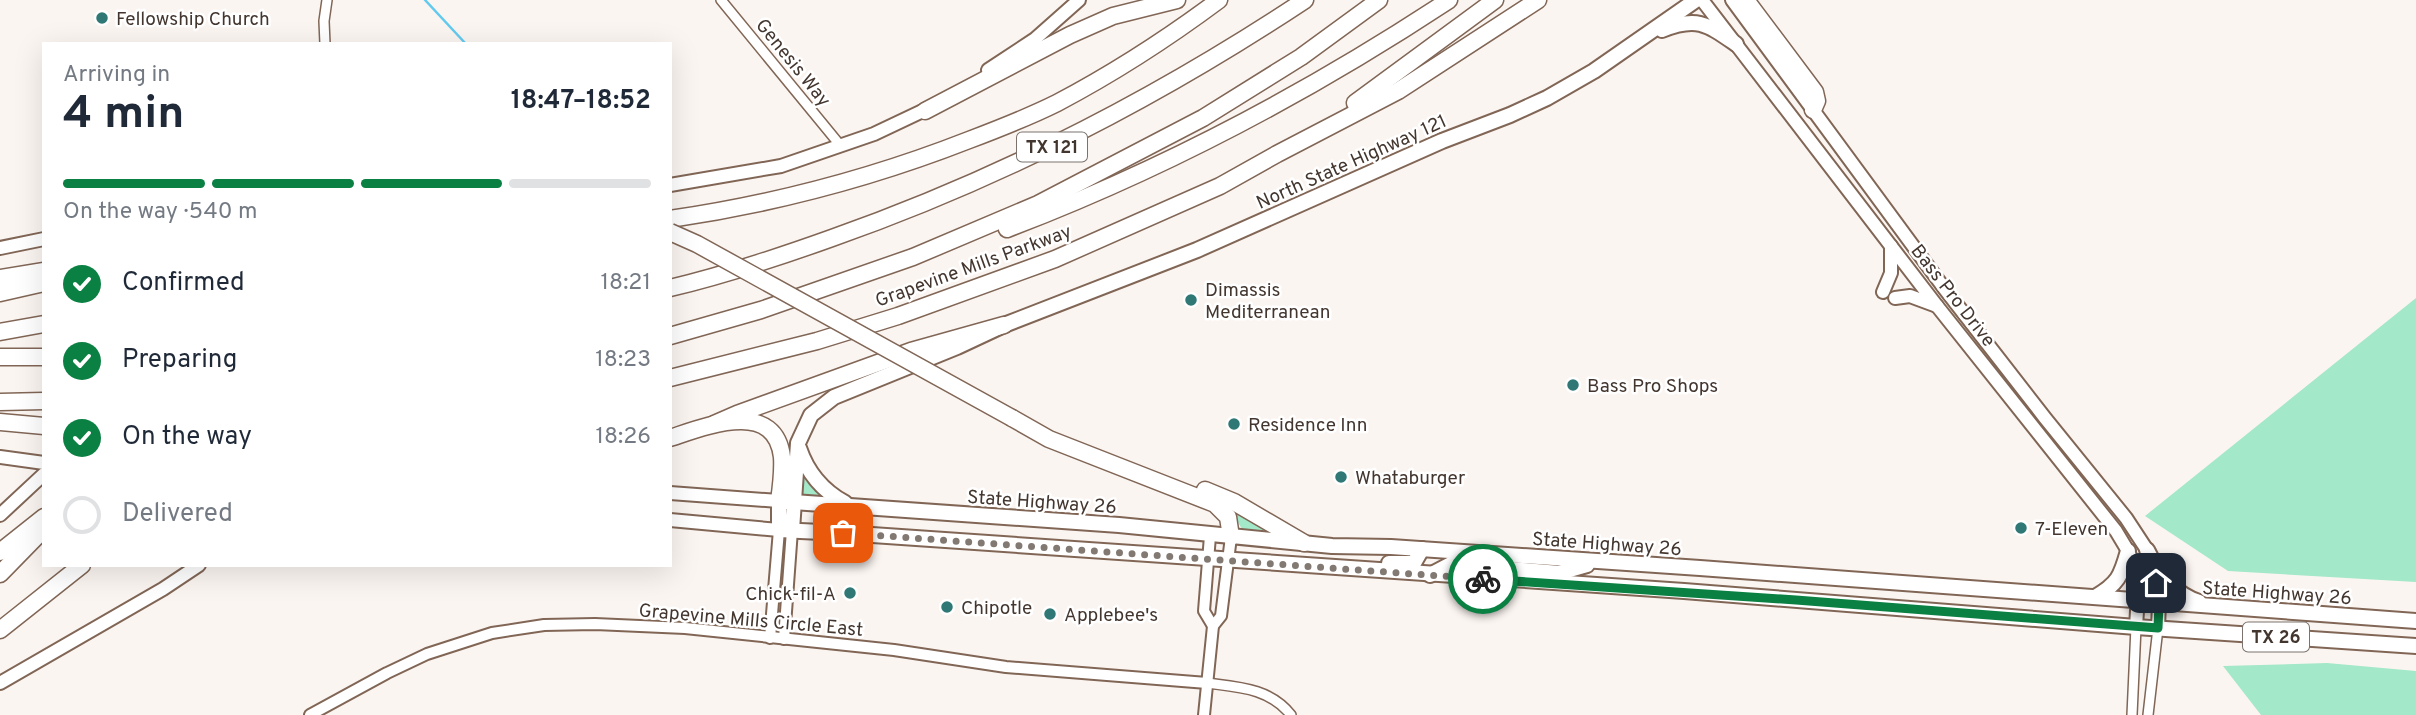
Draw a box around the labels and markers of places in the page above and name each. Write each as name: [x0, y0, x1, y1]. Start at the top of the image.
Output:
place label: Fellowship Church: [116, 8, 270, 32]
marker: Fellowship Church: [94, 10, 110, 26]
place label: Dimassis Mediterranean: [1205, 279, 1330, 325]
marker: Dimassis Mediterranean: [1183, 292, 1199, 308]
place label: Bass Pro Shops: [1587, 375, 1718, 399]
marker: Bass Pro Shops: [1565, 377, 1581, 393]
place label: Residence Inn: [1248, 414, 1367, 438]
marker: Residence Inn: [1226, 416, 1242, 432]
place label: Whataburger: [1355, 467, 1466, 491]
marker: Whataburger: [1333, 469, 1349, 485]
pin: [813, 503, 873, 563]
place label: 7-Eleven: [2035, 518, 2108, 542]
marker: 7-Eleven: [2013, 520, 2029, 536]
pin: [2126, 553, 2186, 613]
place label: Chick-fil-A: [745, 583, 836, 607]
marker: Chick-fil-A: [842, 585, 858, 601]
place label: Chipotle: [961, 597, 1032, 621]
marker: Chipotle: [939, 599, 955, 615]
place label: Applebee's: [1064, 604, 1158, 628]
marker: Applebee's: [1042, 606, 1058, 622]

